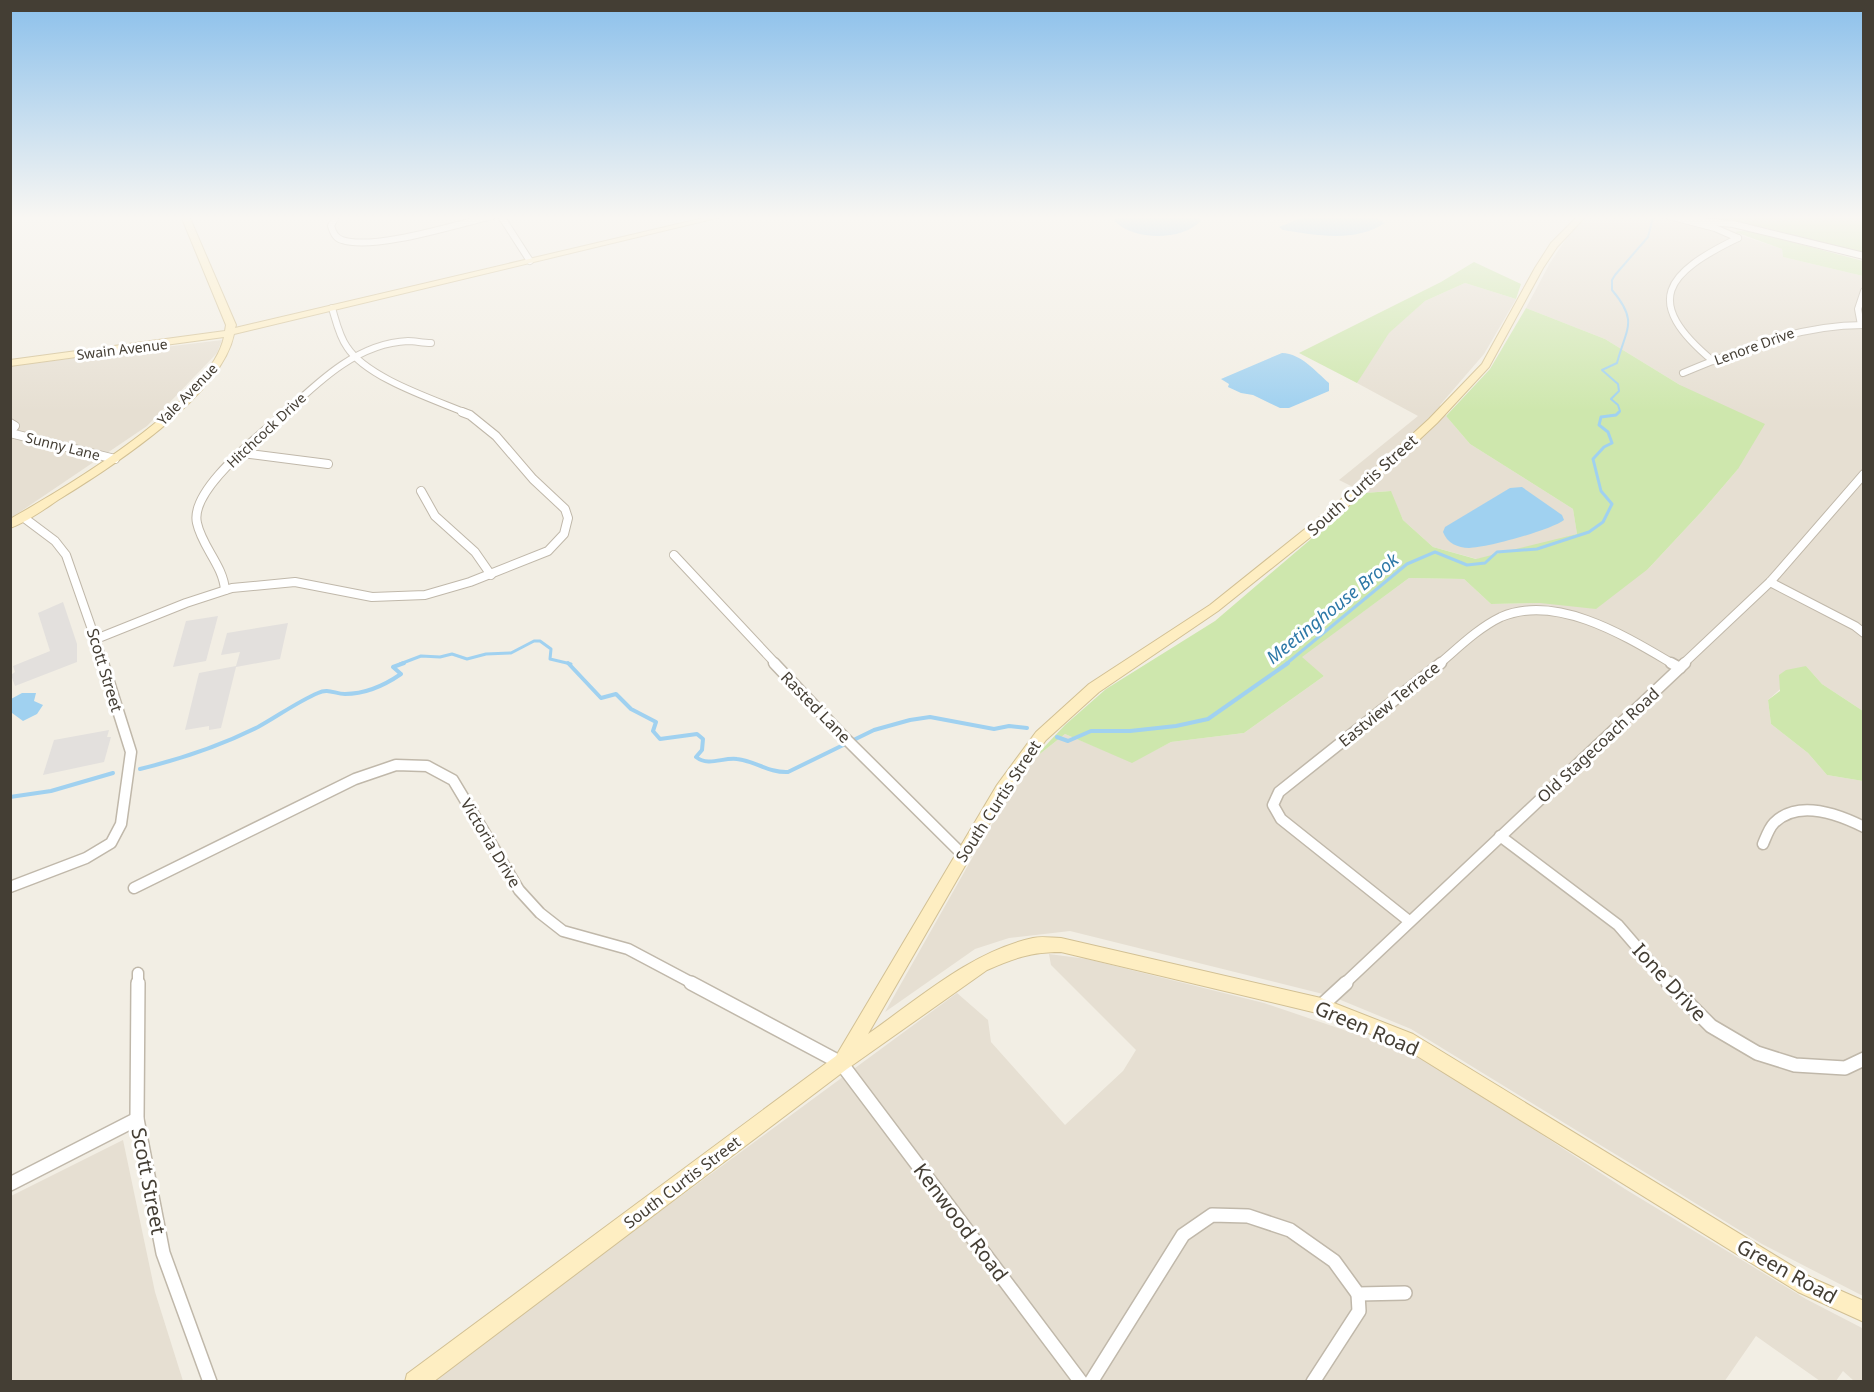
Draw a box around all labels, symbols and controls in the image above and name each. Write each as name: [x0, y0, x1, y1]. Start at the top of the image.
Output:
street label: Lenore Drive: [1711, 323, 1797, 369]
street label: Swain Avenue: [75, 334, 169, 364]
street label: Yale Avenue: [153, 359, 221, 429]
street label: Hitchcock Drive: [222, 388, 310, 472]
street label: Sunny Lane: [24, 428, 102, 464]
street label: South Curtis Street: [1302, 429, 1422, 540]
water label: Meetinghouse Brook: [1261, 546, 1404, 669]
street label: Scott Street: [82, 625, 128, 715]
street label: Eastview Terrace: [1334, 656, 1444, 752]
street label: Rasted Lane: [776, 666, 856, 748]
street label: Old Stagecoach Road: [1532, 683, 1664, 807]
street label: South Curtis Street: [950, 736, 1046, 866]
street label: Victoria Drive: [456, 794, 526, 892]
street label: Ione Drive: [1627, 937, 1713, 1027]
street label: Green Road: [1311, 994, 1423, 1062]
street label: Scott Street: [125, 1125, 173, 1237]
street label: South Curtis Street: [619, 1131, 745, 1233]
street label: Kenwood Road: [908, 1157, 1014, 1287]
street label: Green Road: [1732, 1232, 1842, 1310]

